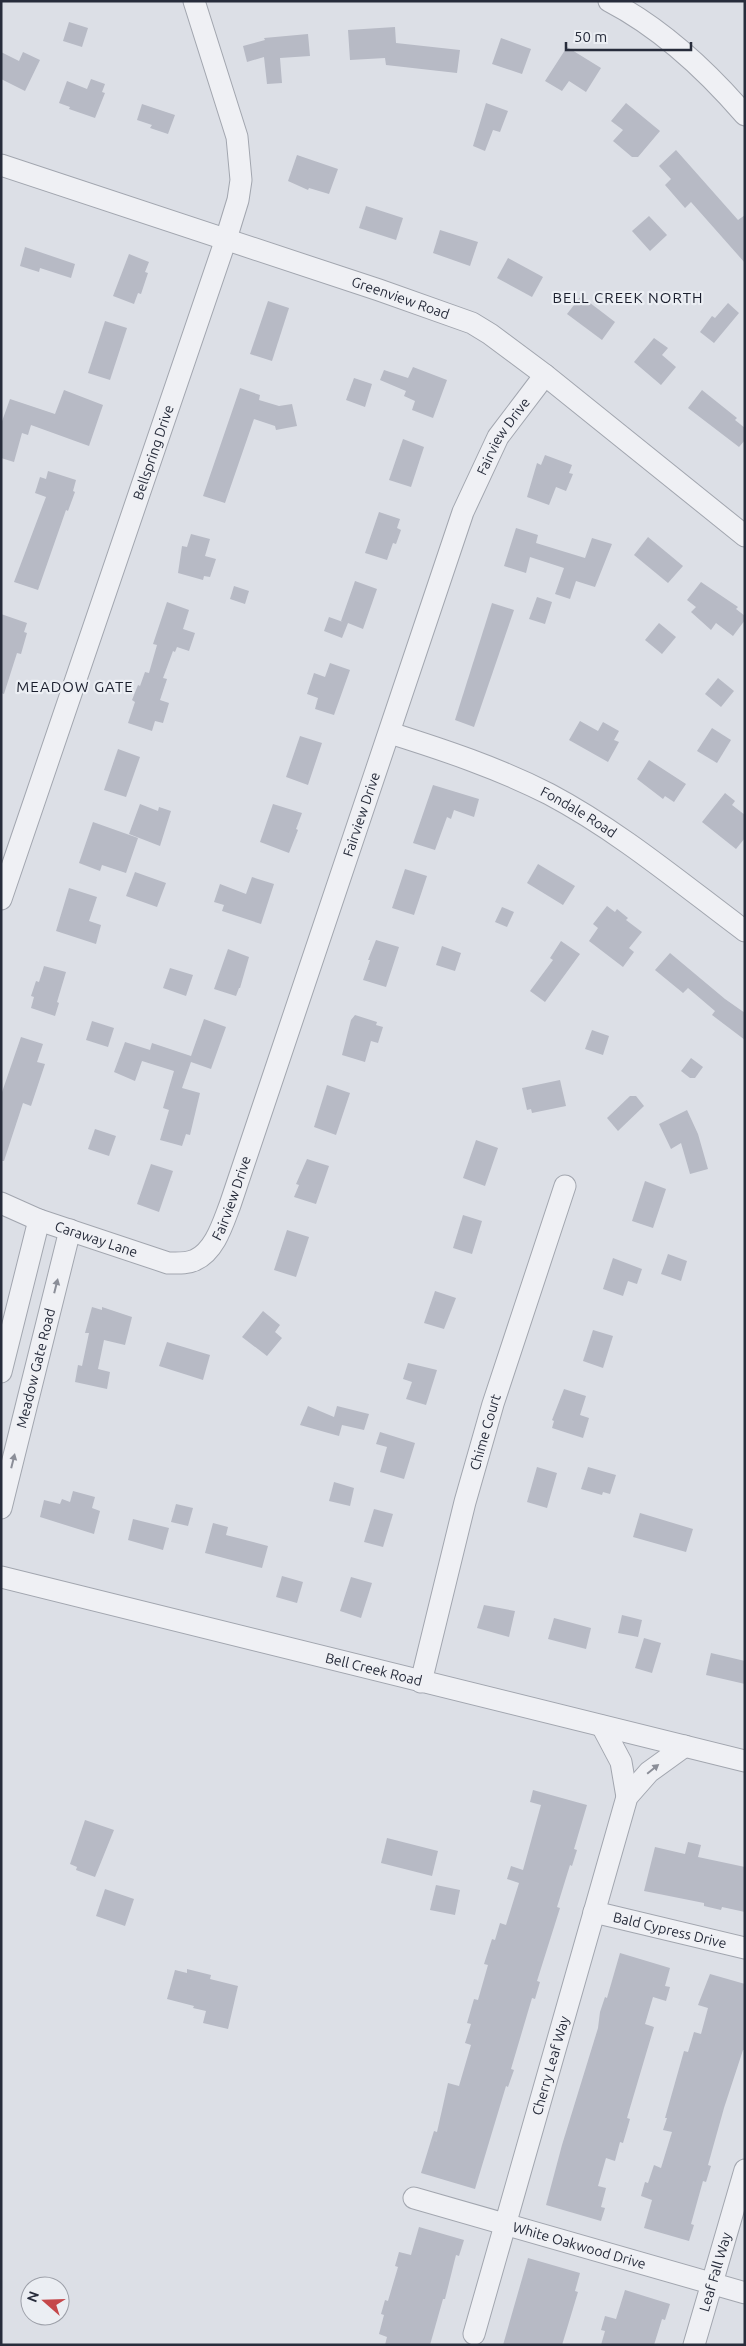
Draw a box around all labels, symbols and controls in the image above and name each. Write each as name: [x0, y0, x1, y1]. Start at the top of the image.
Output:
scale bar: [566, 20, 691, 52]
text: 50 m: [574, 28, 607, 45]
street label: Greenview Road: [350, 274, 451, 322]
district label: BELL CREEK NORTH: [552, 289, 704, 306]
street label: Fairview Drive: [473, 394, 533, 477]
street label: Bellspring Drive: [130, 403, 177, 502]
district label: MEADOW GATE: [16, 678, 134, 695]
street label: Fairview Drive: [340, 770, 383, 859]
street label: Fondale Road: [538, 783, 620, 841]
street label: Fairview Drive: [209, 1154, 254, 1243]
street label: Caraway Lane: [53, 1218, 140, 1260]
one-way arrow: [52, 1278, 60, 1293]
street label: Meadow Gate Road: [13, 1307, 58, 1430]
street label: Chime Court: [466, 1391, 504, 1472]
one-way arrow: [9, 1453, 17, 1468]
street label: Bell Creek Road: [324, 1650, 424, 1689]
one-way arrow: [646, 1763, 659, 1774]
street label: Bald Cypress Drive: [611, 1909, 728, 1951]
street label: Cherry Leaf Way: [529, 2014, 572, 2117]
street label: White Oakwood Drive: [511, 2219, 648, 2272]
street label: Leaf Fall Way: [696, 2230, 734, 2314]
north arrow: [20, 2276, 70, 2326]
text: N: [23, 2289, 42, 2304]

